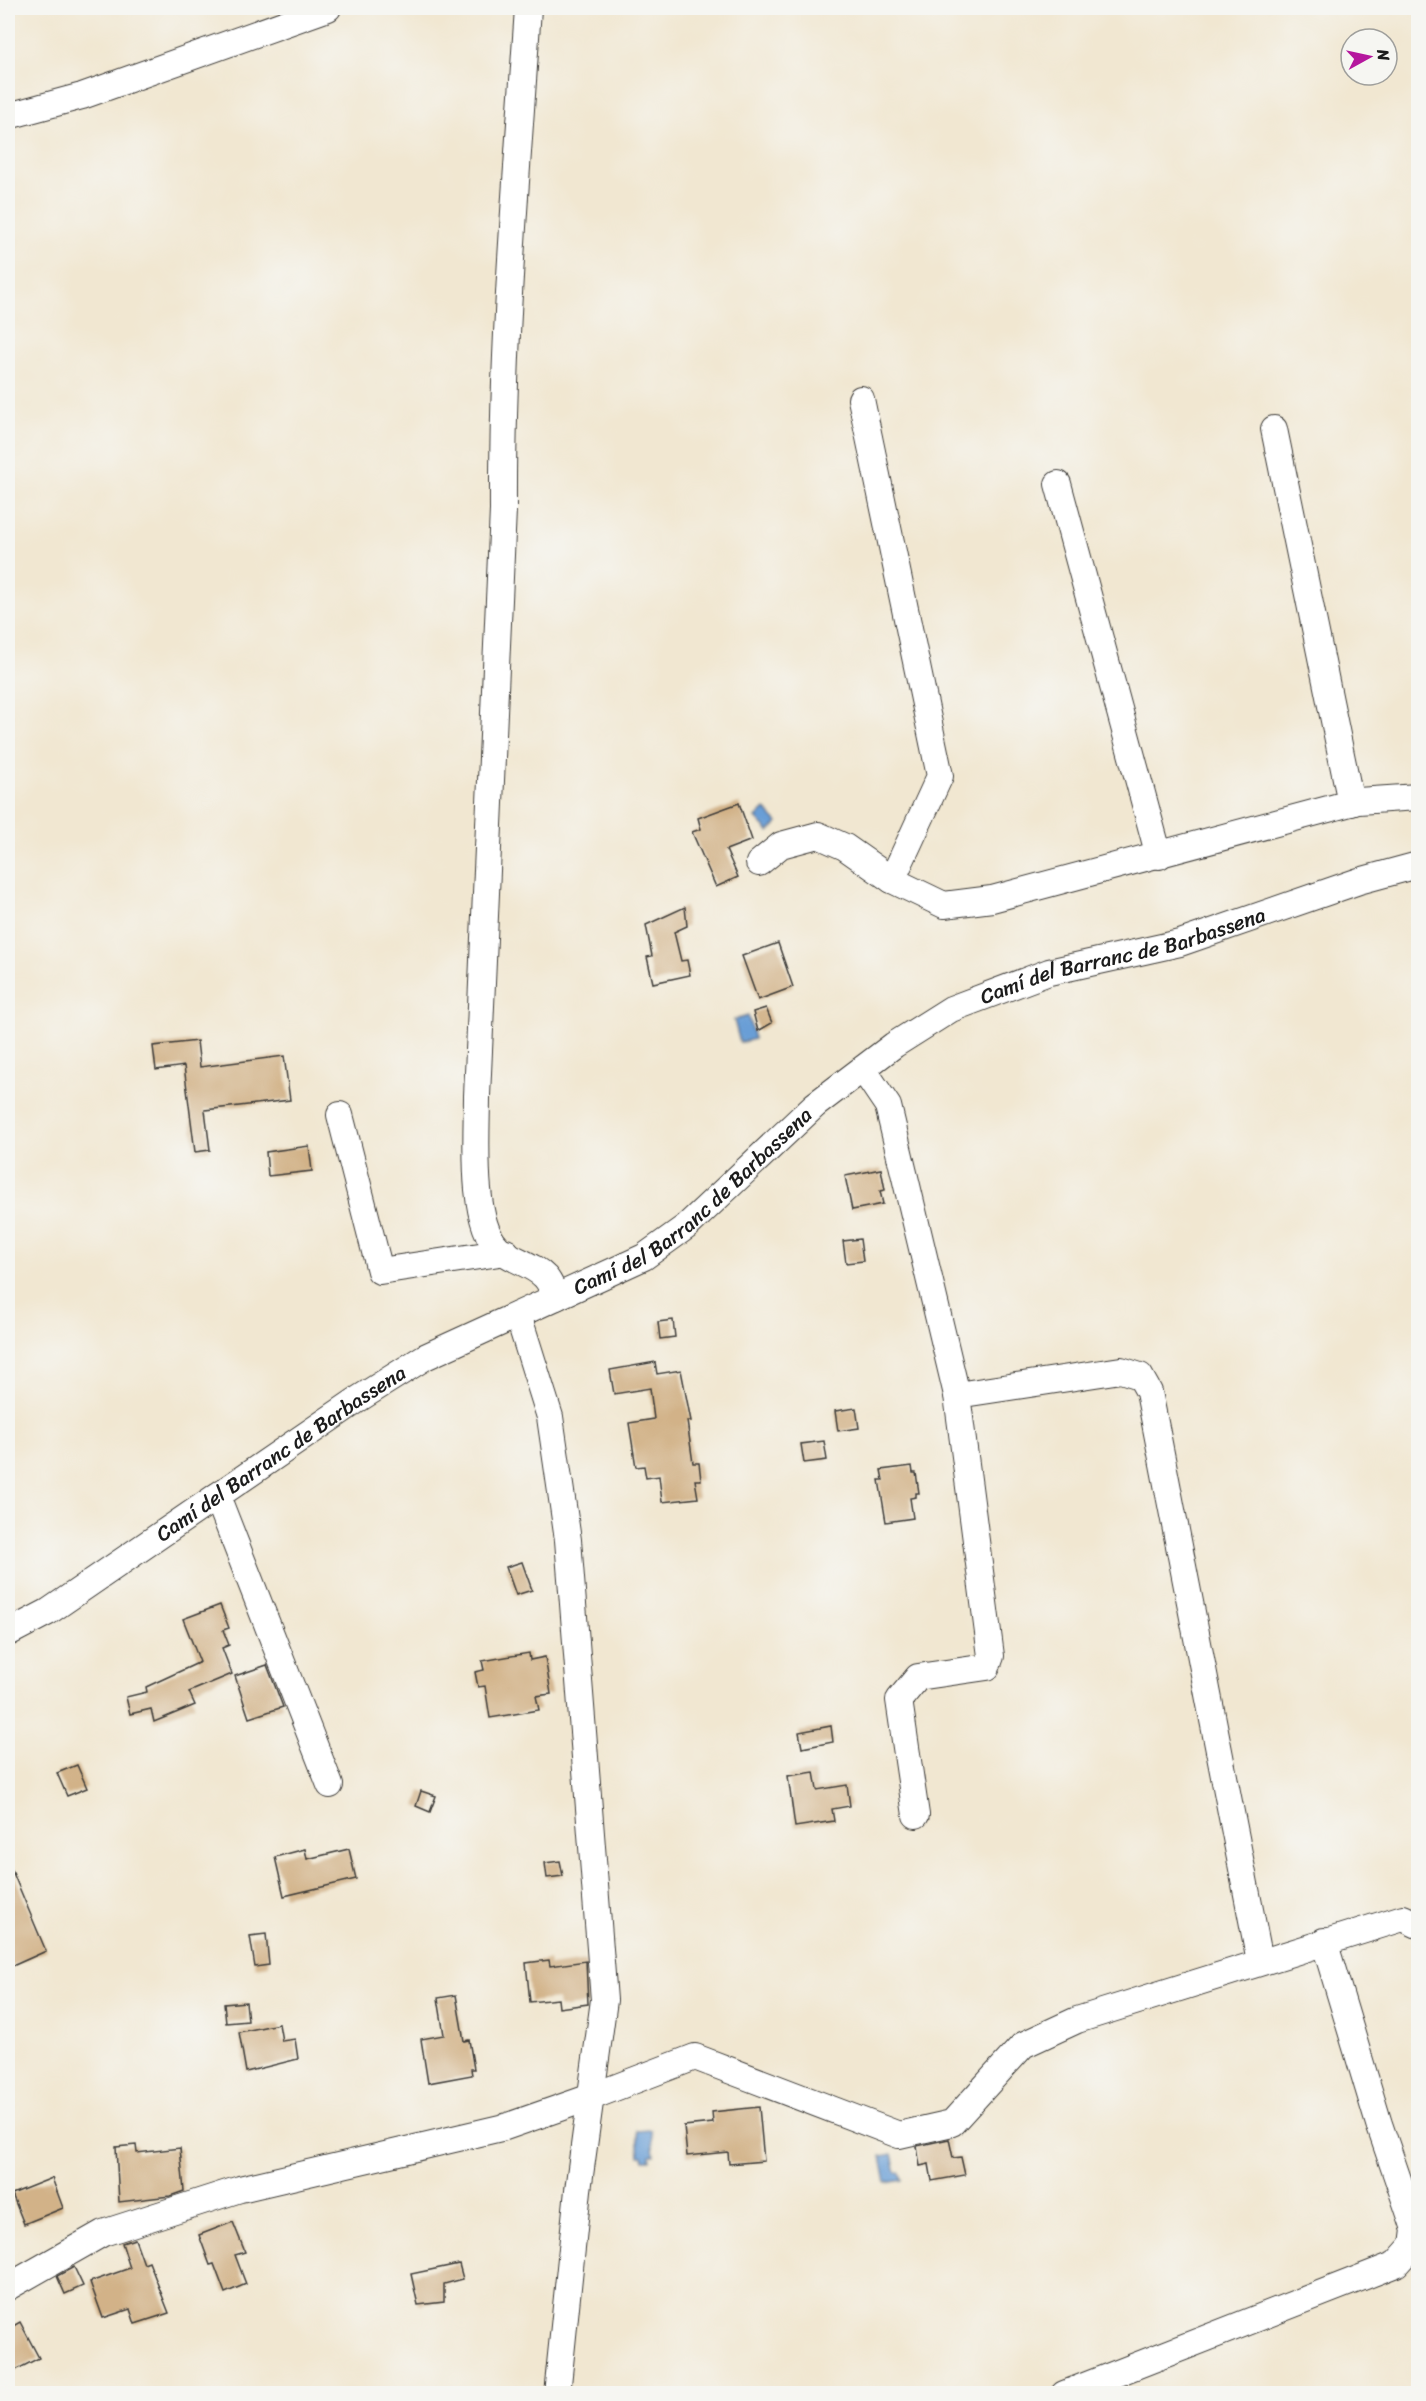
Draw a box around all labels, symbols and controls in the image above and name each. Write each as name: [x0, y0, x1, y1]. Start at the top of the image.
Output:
north arrow: [1339, 27, 1399, 87]
text: N: [1368, 46, 1399, 63]
street label: Camí del Barranc de Barbassena: [974, 896, 1271, 1015]
street label: Camí del Barranc de Barbassena: [567, 1097, 822, 1306]
street label: Camí del Barranc de Barbassena: [148, 1354, 414, 1552]

